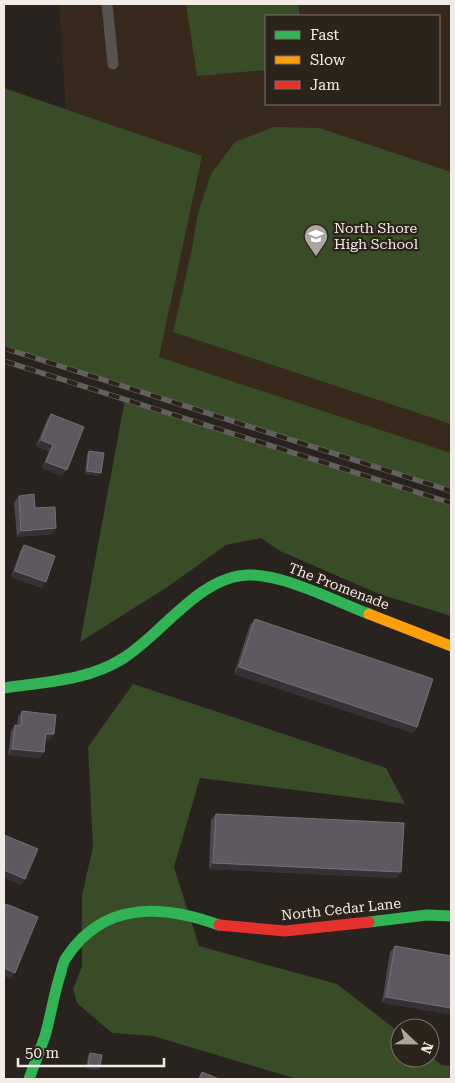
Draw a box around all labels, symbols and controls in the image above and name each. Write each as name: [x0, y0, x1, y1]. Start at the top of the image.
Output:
legend: [265, 15, 440, 105]
text: Fast: [310, 26, 340, 44]
text: Slow: [310, 51, 346, 69]
text: Jam: [310, 76, 340, 94]
place label: North Shore High School: [334, 220, 419, 252]
school or university icon: North Shore High School: [303, 223, 329, 257]
street label: The Promenade: [286, 559, 392, 613]
street label: North Cedar Lane: [280, 895, 402, 923]
north arrow: [390, 1018, 440, 1068]
scale bar: [18, 1036, 164, 1068]
text: N: [418, 1040, 436, 1056]
text: 50 m: [25, 1044, 60, 1062]

